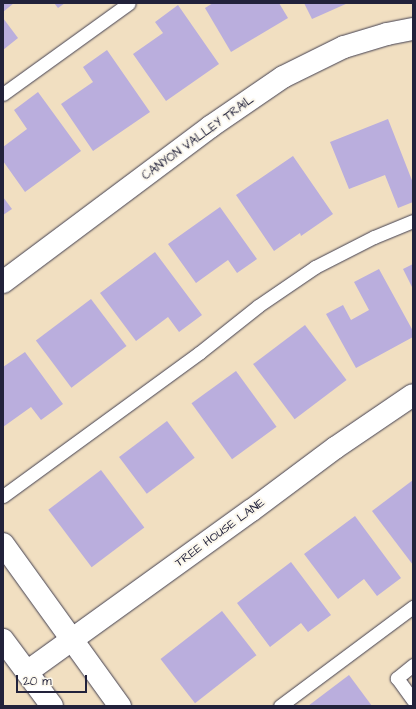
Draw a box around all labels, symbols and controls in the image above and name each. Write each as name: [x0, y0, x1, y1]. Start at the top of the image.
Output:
street label: CANYON VALLEY TRAIL: [139, 93, 257, 183]
street label: TREE HOUSE LANE: [172, 496, 268, 570]
scale bar: [18, 667, 89, 693]
text: 20 m: [23, 673, 52, 690]

